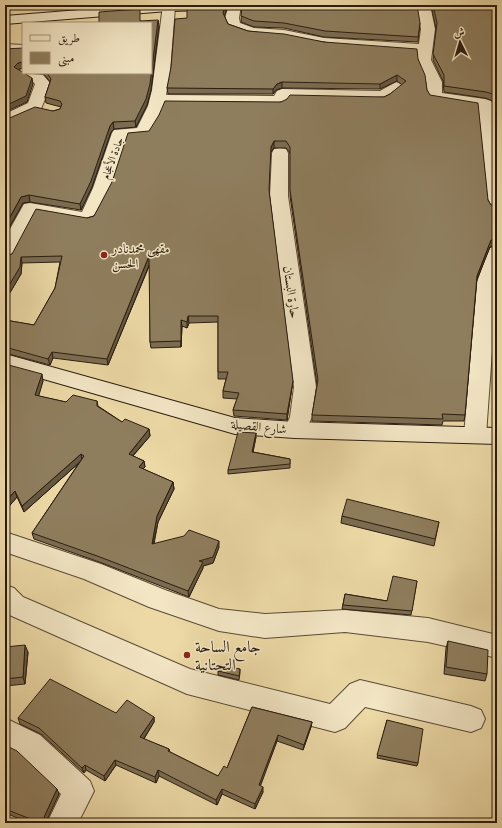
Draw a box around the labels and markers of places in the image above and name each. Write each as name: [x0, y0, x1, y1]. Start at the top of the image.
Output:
place label: مقهى محمدنادر الحسن: [110, 241, 170, 273]
marker: مقهى محمدنادر الحسن: [99, 250, 109, 260]
place label: جامع الساحة التحتانية: [195, 637, 261, 674]
marker: جامع الساحة التحتانية: [182, 650, 192, 660]

